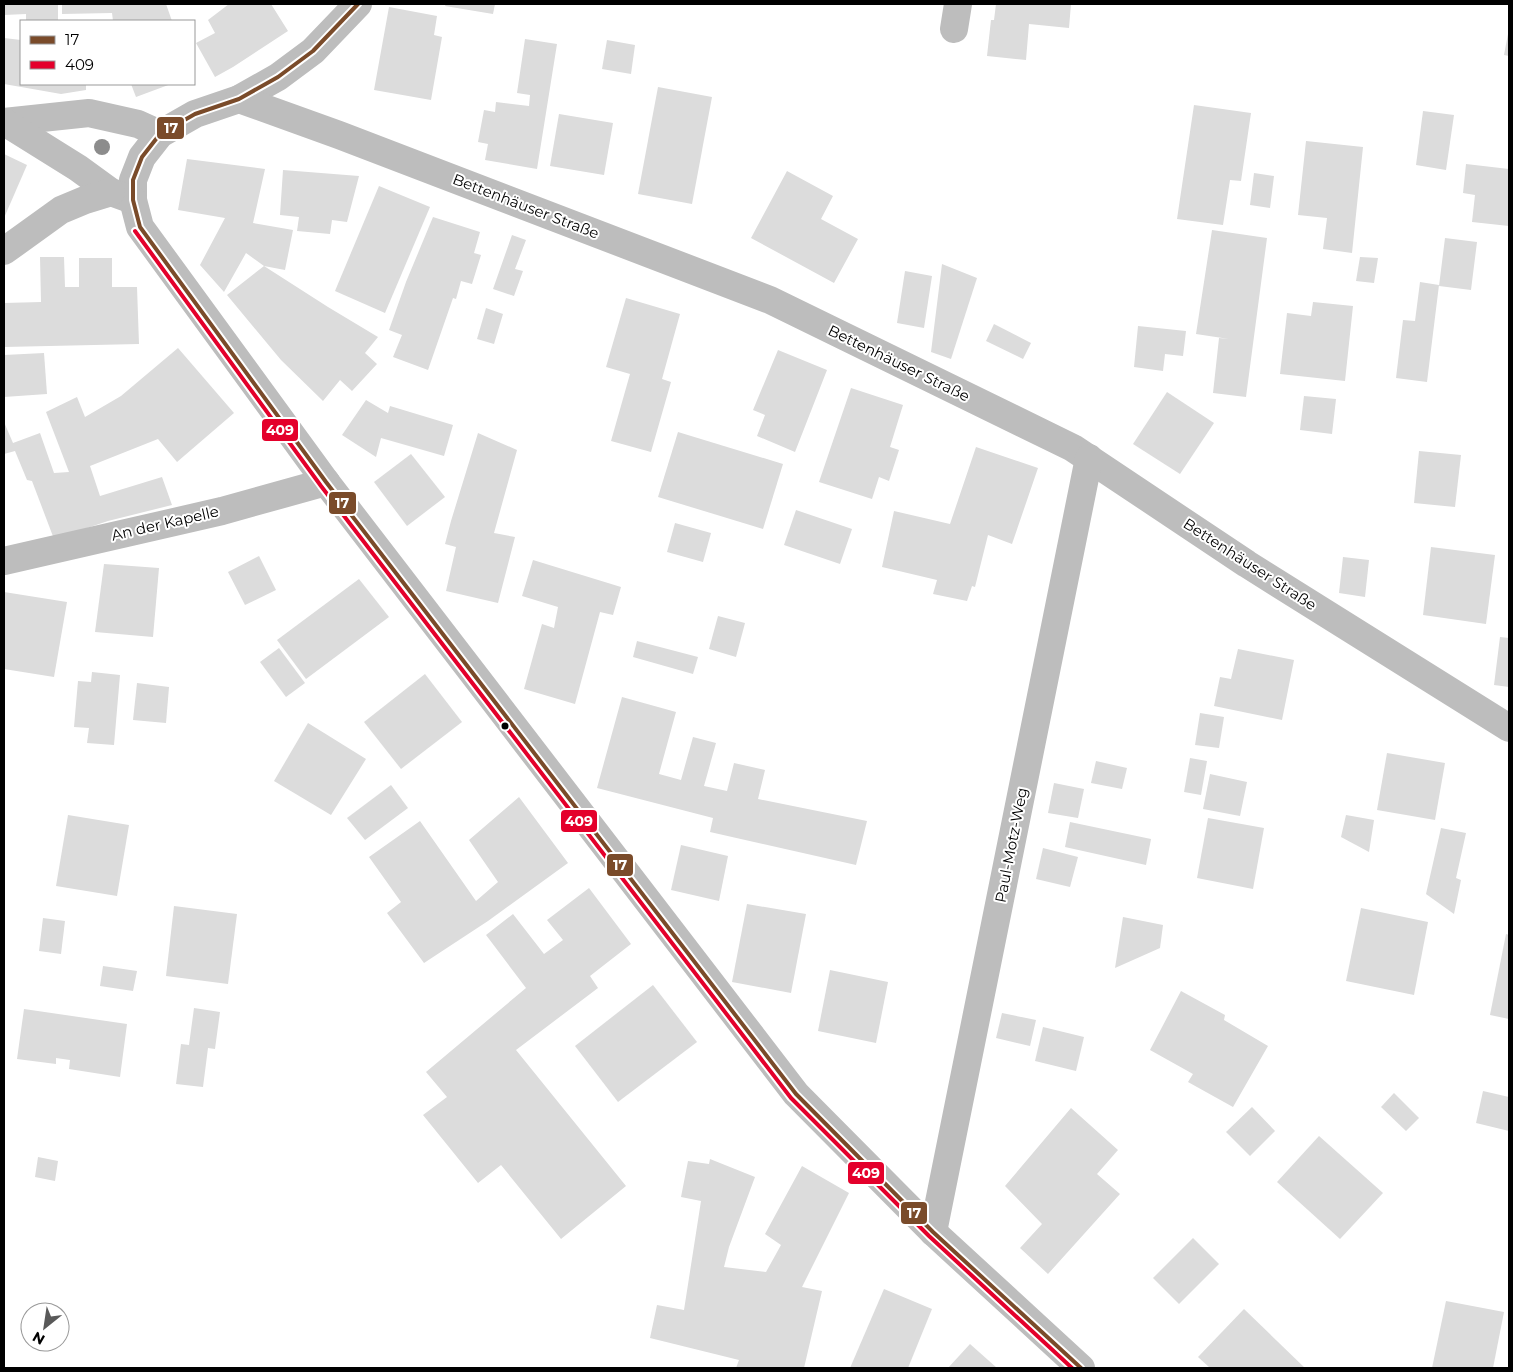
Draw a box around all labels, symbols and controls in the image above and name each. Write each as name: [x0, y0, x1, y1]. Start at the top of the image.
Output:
legend: [20, 20, 195, 85]
text: 17: [65, 30, 79, 49]
text: 409: [65, 55, 94, 74]
line badge: 17: [156, 116, 185, 140]
text: 17: [164, 119, 178, 137]
street label: Bettenhäuser Straße: [450, 169, 602, 243]
street label: Bettenhäuser Straße: [825, 320, 973, 406]
line badge: 409: [261, 418, 299, 442]
text: 409: [266, 421, 294, 439]
line badge: 17: [328, 491, 357, 515]
text: 17: [335, 494, 349, 512]
street label: An der Kapelle: [109, 501, 221, 545]
street label: Bettenhäuser Straße: [1180, 514, 1320, 614]
unlabelled marker: [500, 721, 510, 731]
street label: Paul-Motz-Weg: [991, 786, 1031, 904]
line badge: 409: [560, 809, 598, 833]
text: 409: [565, 812, 593, 830]
line badge: 17: [606, 853, 634, 877]
text: 17: [613, 856, 627, 874]
line badge: 409: [847, 1161, 885, 1185]
text: 409: [852, 1164, 880, 1182]
line badge: 17: [900, 1201, 928, 1225]
text: 17: [907, 1204, 921, 1222]
north arrow: [20, 1302, 70, 1352]
text: N: [29, 1328, 48, 1349]

